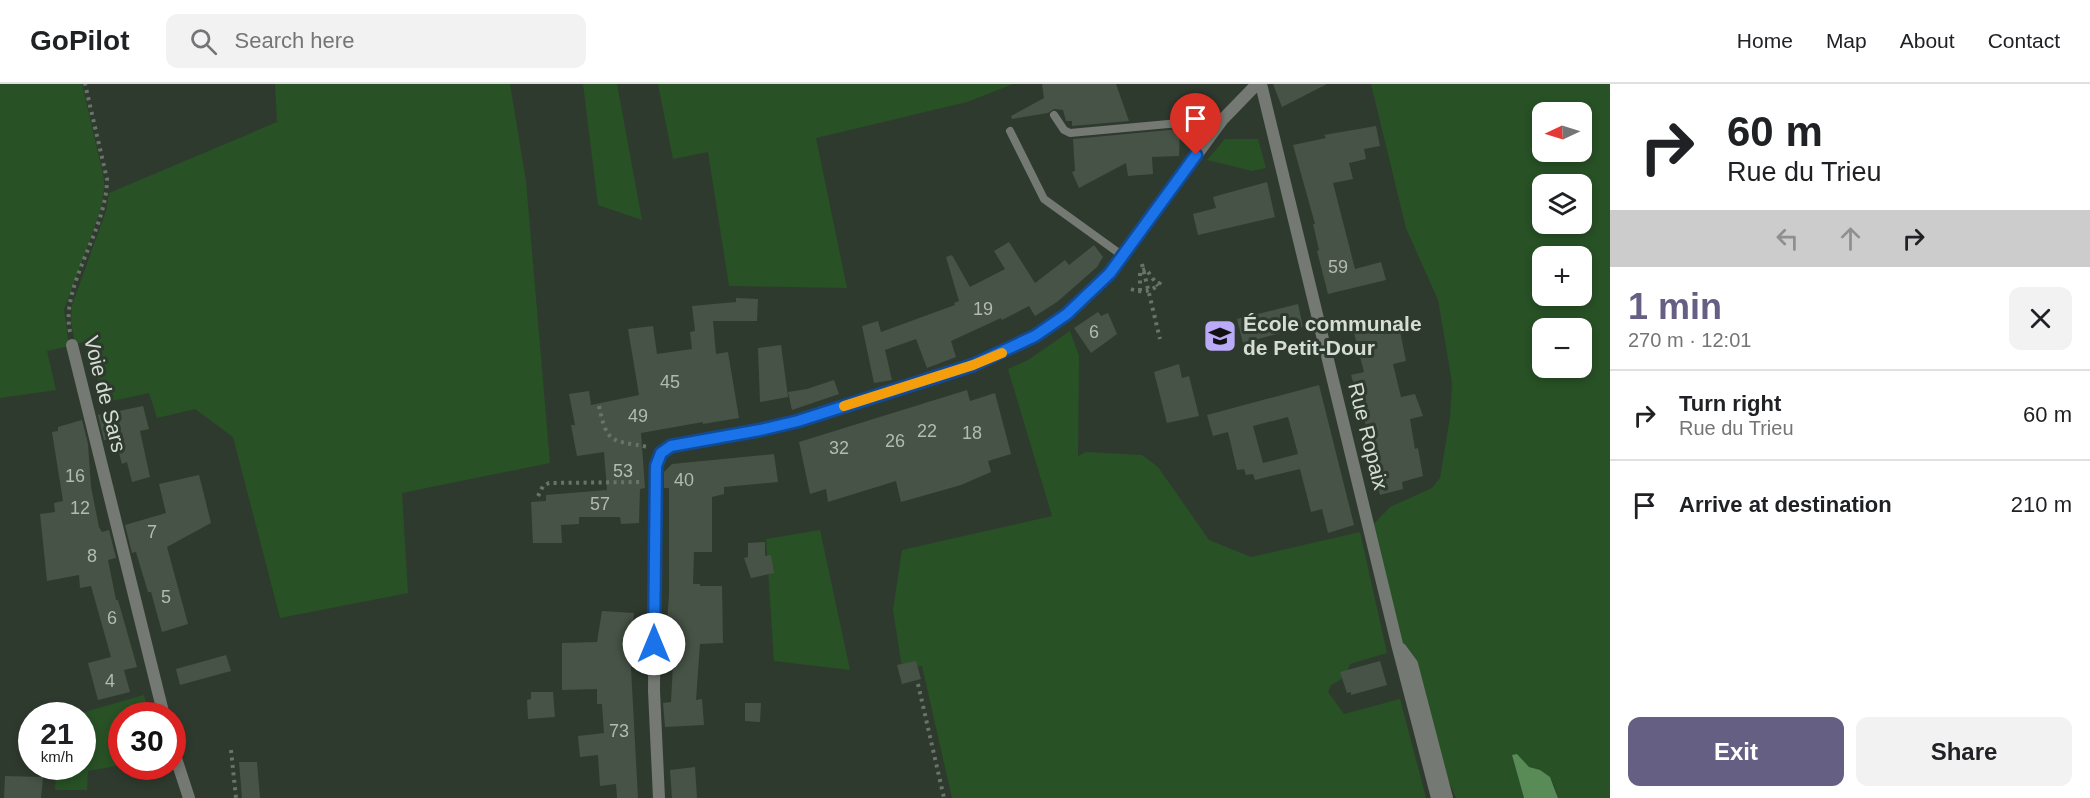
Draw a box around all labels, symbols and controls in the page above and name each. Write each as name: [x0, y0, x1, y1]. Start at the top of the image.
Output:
search box: [166, 14, 586, 68]
text: GoPilot: [30, 25, 130, 56]
icon: search: [187, 25, 220, 58]
text: Search here: [235, 28, 354, 53]
text: Home: [1737, 29, 1793, 52]
text: Map: [1826, 29, 1867, 52]
text: About: [1900, 29, 1955, 52]
text: Contact: [1988, 29, 2060, 52]
pin: [1170, 93, 1221, 155]
icon: arrive: [1179, 102, 1212, 135]
north arrow: [1532, 102, 1592, 162]
map controls: [1532, 102, 1592, 378]
icon: right: [1628, 108, 1706, 186]
text: 60 m: [1727, 108, 1823, 155]
text: Rue du Trieu: [1727, 157, 1882, 187]
button: layers: [1532, 174, 1592, 234]
icon: left: [1771, 222, 1804, 255]
icon: ahead: [1834, 222, 1867, 255]
icon: right: [1897, 222, 1930, 255]
button: +: [1532, 246, 1592, 306]
house number: 59: [1328, 257, 1348, 277]
text: 1 min: [1628, 286, 1722, 327]
button: close: [2009, 287, 2072, 350]
house number: 19: [973, 299, 993, 319]
place label: École communale de Petit-Dour: [1243, 312, 1422, 359]
school or university icon: École communale de Petit-Dour: [1202, 318, 1238, 354]
button: −: [1532, 318, 1592, 378]
house number: 6: [1089, 322, 1099, 342]
text: 270 m · 12:01: [1628, 329, 1751, 351]
street label: Voie de Sars: [80, 333, 131, 454]
house number: 45: [660, 372, 680, 392]
street label: Rue Ropaix: [1344, 380, 1393, 492]
text: Turn right: [1679, 391, 1781, 416]
icon: right: [1628, 399, 1661, 432]
text: 60 m: [2023, 402, 2072, 427]
house number: 49: [628, 406, 648, 426]
text: Rue du Trieu: [1679, 417, 1794, 439]
house number: 22: [917, 421, 937, 441]
house number: 18: [962, 423, 982, 443]
house number: 26: [885, 431, 905, 451]
house number: 32: [829, 438, 849, 458]
house number: 53: [613, 461, 633, 481]
house number: 16: [65, 466, 85, 486]
house number: 40: [674, 470, 694, 490]
icon: arrive: [1628, 489, 1661, 522]
text: Arrive at destination: [1679, 492, 1892, 517]
text: 210 m: [2011, 492, 2072, 517]
house number: 57: [590, 494, 610, 514]
house number: 12: [70, 498, 90, 518]
house number: 7: [147, 522, 157, 542]
house number: 8: [87, 546, 97, 566]
house number: 5: [161, 587, 171, 607]
house number: 6: [107, 608, 117, 628]
position arrow: [622, 612, 686, 676]
house number: 4: [105, 671, 115, 691]
speed limit sign: 30: [108, 702, 186, 780]
text: 21: [40, 717, 74, 750]
button: Exit: [1628, 717, 1844, 786]
button: Share: [1856, 717, 2072, 786]
house number: 73: [609, 721, 629, 741]
text: km/h: [41, 748, 73, 765]

